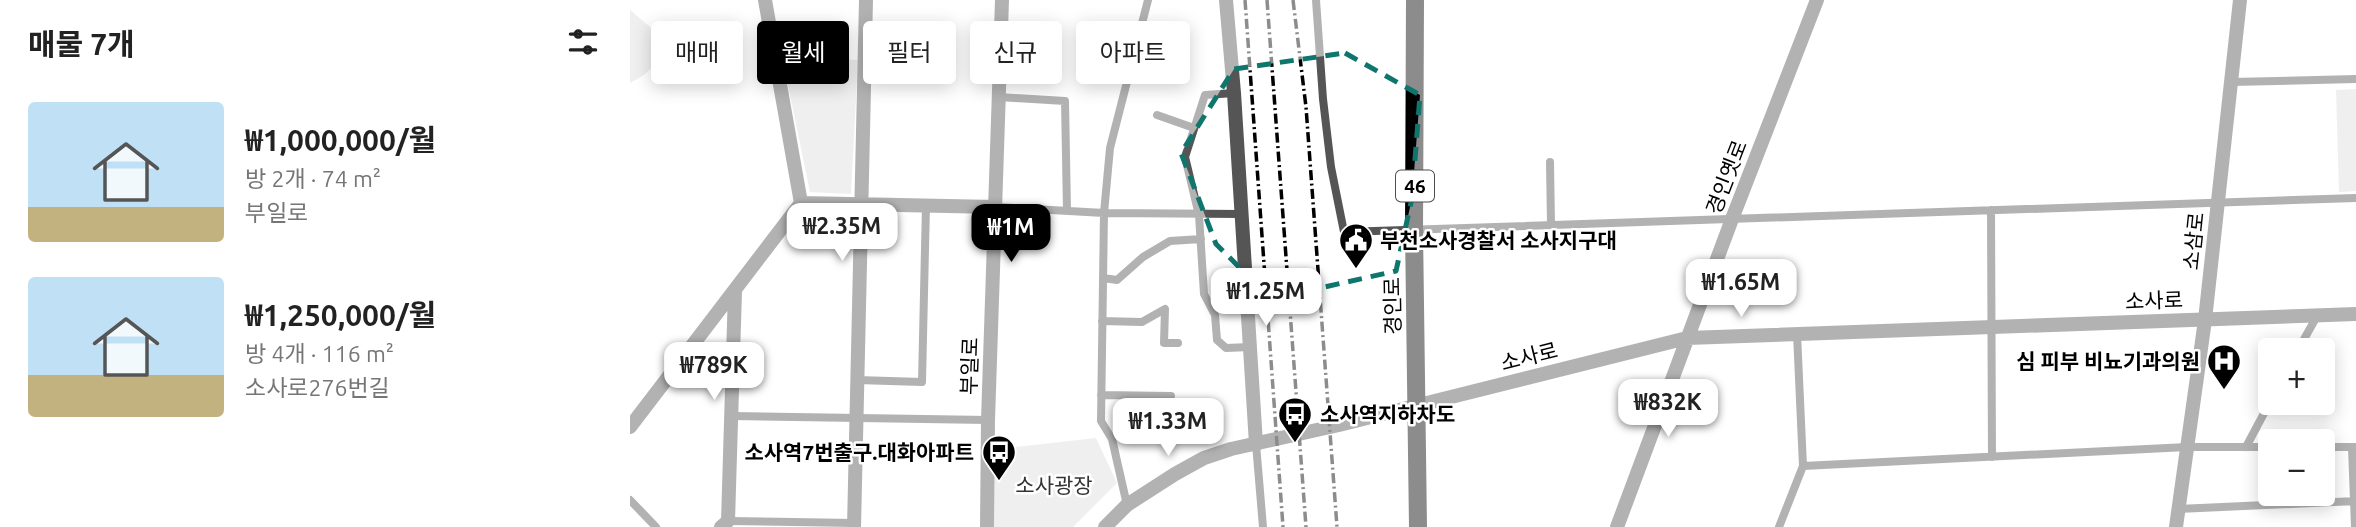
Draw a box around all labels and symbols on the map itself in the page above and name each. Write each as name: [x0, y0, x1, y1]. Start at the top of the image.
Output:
street label: 경인옛로: [1701, 137, 1751, 217]
road number: 46: [1396, 170, 1434, 202]
pin: ₩2.35M: [785, 204, 899, 263]
pin: ₩1M: [977, 204, 1045, 264]
street label: 소삼로: [2178, 211, 2208, 271]
public building icon: 부천소사경찰서 소사지구대: [1337, 221, 1375, 270]
place label: 부천소사경찰서 소사지구대: [1380, 228, 1617, 252]
pin: ₩1.65M: [1684, 260, 1798, 319]
pin: ₩1.25M: [1209, 268, 1323, 328]
street label: 경인로: [1379, 277, 1405, 335]
street label: 소사로: [2125, 287, 2183, 313]
street label: 부일로: [956, 337, 982, 395]
street label: 소사로: [1498, 337, 1560, 375]
pin: ₩789K: [665, 342, 763, 402]
hospital icon: 심 피부 비뇨기과의원: [2205, 342, 2243, 391]
place label: 심 피부 비뇨기과의원: [2016, 349, 2200, 373]
pin: ₩832K: [1619, 380, 1717, 439]
bus stop icon: 소사역지하차도: [1276, 395, 1314, 444]
pin: ₩1.33M: [1111, 398, 1225, 458]
place label: 소사역지하차도: [1320, 402, 1455, 426]
bus stop icon: 소사역7번출구.대화아파트: [980, 433, 1018, 482]
place label: 소사역7번출구.대화아파트: [744, 440, 974, 464]
park label: 소사광장: [1015, 473, 1093, 497]

